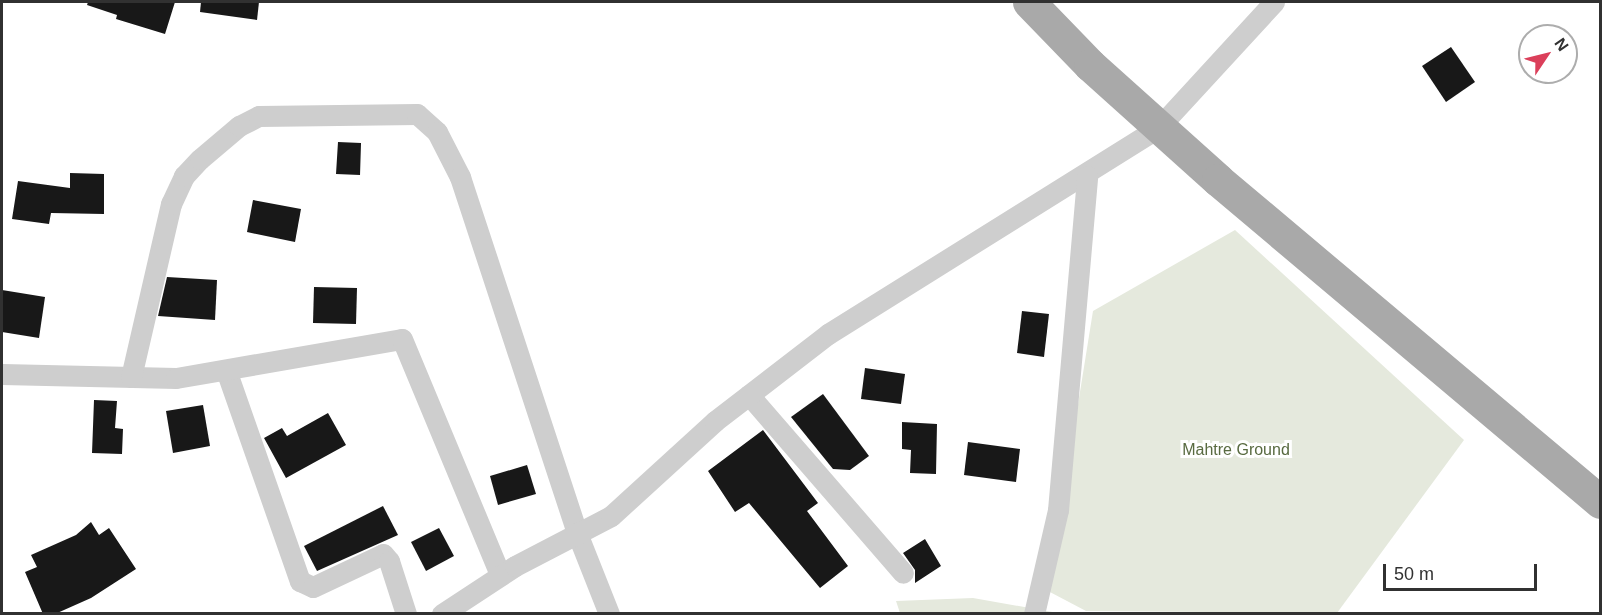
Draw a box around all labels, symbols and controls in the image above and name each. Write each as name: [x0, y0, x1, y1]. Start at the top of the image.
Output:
north arrow: [1518, 24, 1578, 84]
text: N: [1551, 35, 1572, 54]
park label: Mahtre Ground: [1182, 440, 1290, 460]
scale bar: [1386, 552, 1540, 590]
text: 50 m: [1394, 564, 1434, 584]

